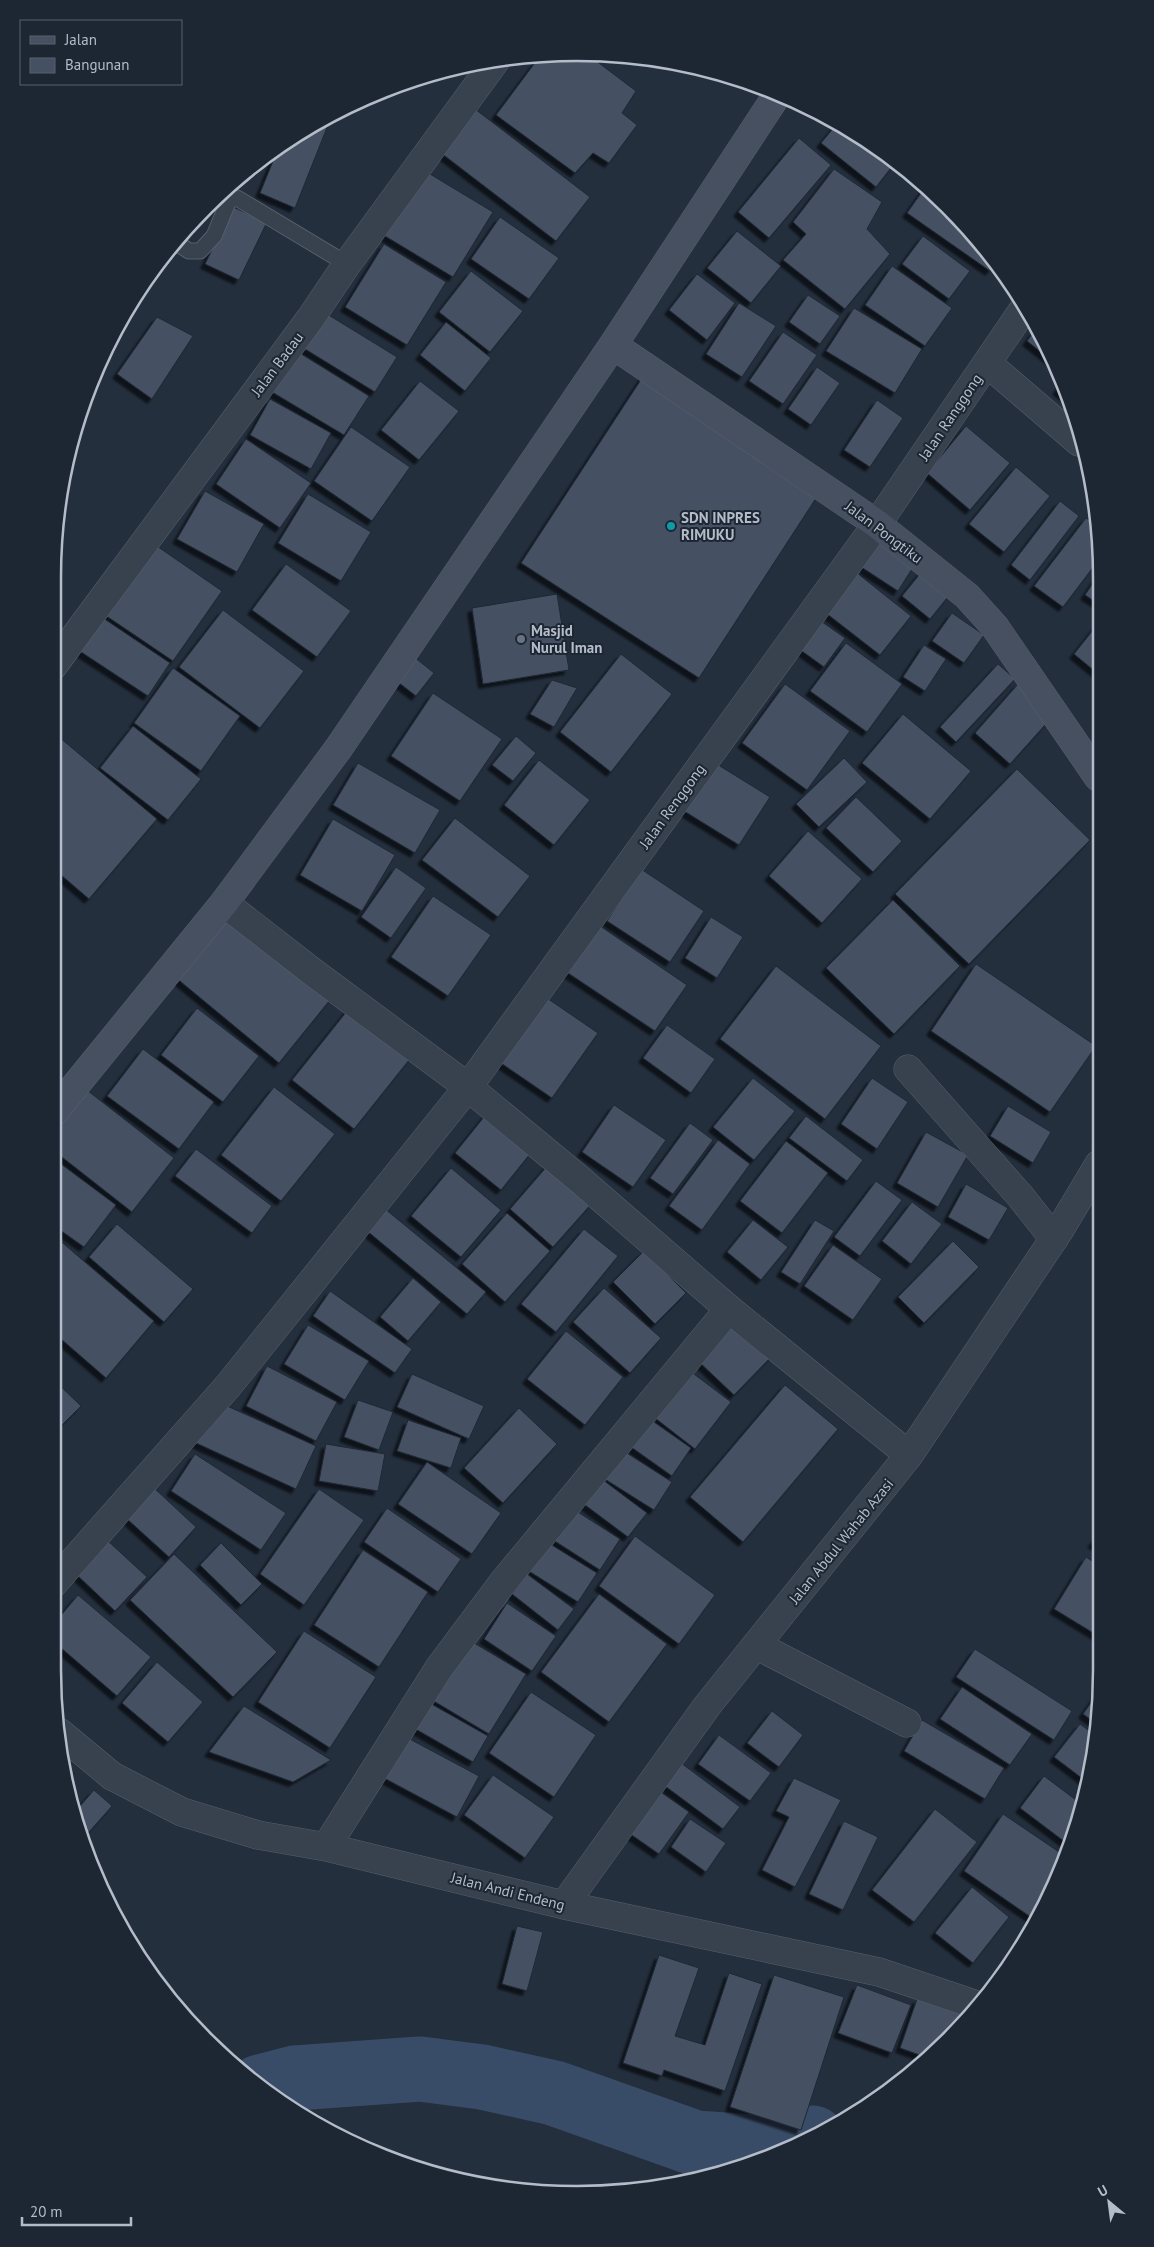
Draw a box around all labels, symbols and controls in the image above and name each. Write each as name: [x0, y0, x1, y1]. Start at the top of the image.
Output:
legend: [20, 20, 182, 85]
text: Jalan: [64, 30, 97, 49]
text: Bangunan: [65, 55, 129, 74]
street label: Jalan Badau: [246, 328, 307, 401]
street label: Jalan Ranggong: [913, 370, 986, 465]
street label: Jalan Pongtiku: [841, 496, 927, 567]
place label: SDN INPRES RIMUKU: [681, 508, 760, 544]
marker: SDN INPRES RIMUKU: [665, 520, 677, 532]
place label: Masjid Nurul Iman: [531, 621, 602, 657]
marker: Masjid Nurul Iman: [515, 633, 527, 645]
street label: Jalan Renggong: [634, 760, 709, 853]
street label: Jalan Abdul Wahab Azasi: [784, 1474, 897, 1608]
street label: Jalan Andi Endeng: [448, 1867, 567, 1914]
north arrow: [1084, 2177, 1134, 2227]
text: U: [1094, 2181, 1111, 2201]
scale bar: [22, 2194, 131, 2226]
text: 20 m: [30, 2202, 63, 2221]

